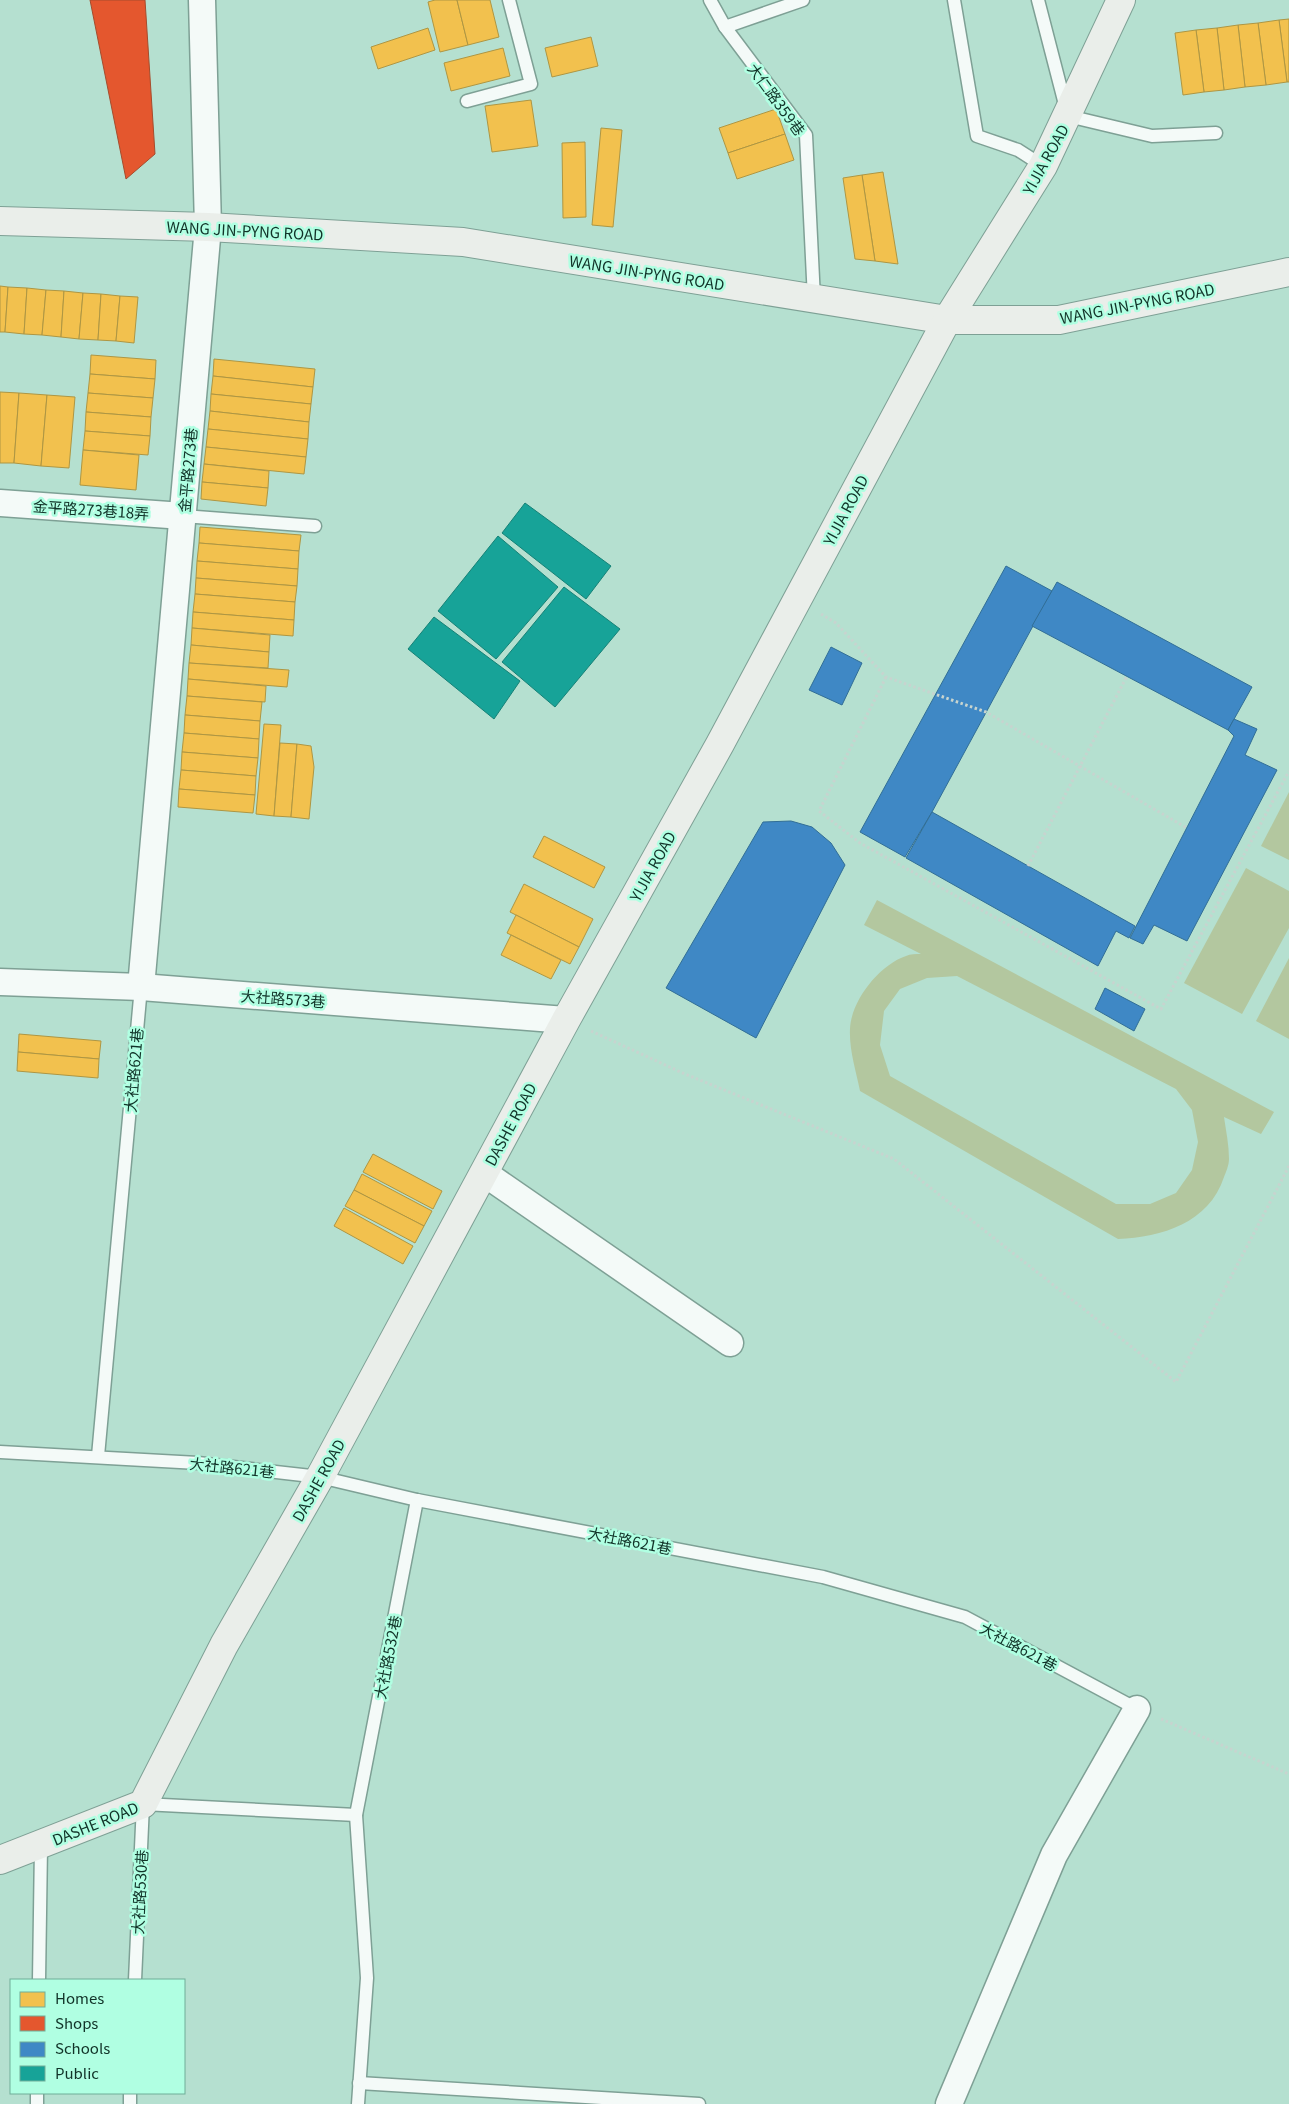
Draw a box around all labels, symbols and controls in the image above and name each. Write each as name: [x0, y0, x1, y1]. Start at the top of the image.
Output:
street label: 大仁路359巷: [744, 58, 810, 140]
street label: YIJIA ROAD: [1017, 120, 1073, 199]
street label: WANG JIN-PYNG ROAD: [166, 215, 324, 245]
street label: WANG JIN-PYNG ROAD: [568, 249, 726, 295]
street label: WANG JIN-PYNG ROAD: [1058, 278, 1216, 328]
street label: 金平路273巷: [173, 427, 201, 513]
street label: YIJIA ROAD: [817, 471, 872, 550]
street label: 金平路273巷18弄: [32, 494, 150, 524]
street label: YIJIA ROAD: [624, 827, 680, 906]
street label: 大社路573巷: [240, 985, 326, 1011]
street label: 大社路621巷: [119, 1027, 147, 1113]
street label: DASHE ROAD: [479, 1079, 541, 1169]
street label: DASHE ROAD: [287, 1435, 349, 1525]
street label: 大社路621巷: [189, 1452, 275, 1482]
street label: 大社路621巷: [586, 1522, 674, 1558]
street label: 大社路532巷: [369, 1613, 405, 1701]
street label: 大社路621巷: [977, 1617, 1061, 1675]
street label: DASHE ROAD: [49, 1796, 141, 1850]
street label: 大社路530巷: [126, 1849, 152, 1935]
legend: [10, 1979, 185, 2094]
text: Homes: [55, 1987, 104, 2008]
text: Shops: [55, 2012, 98, 2033]
text: Schools: [55, 2037, 110, 2058]
text: Public: [55, 2062, 99, 2083]

